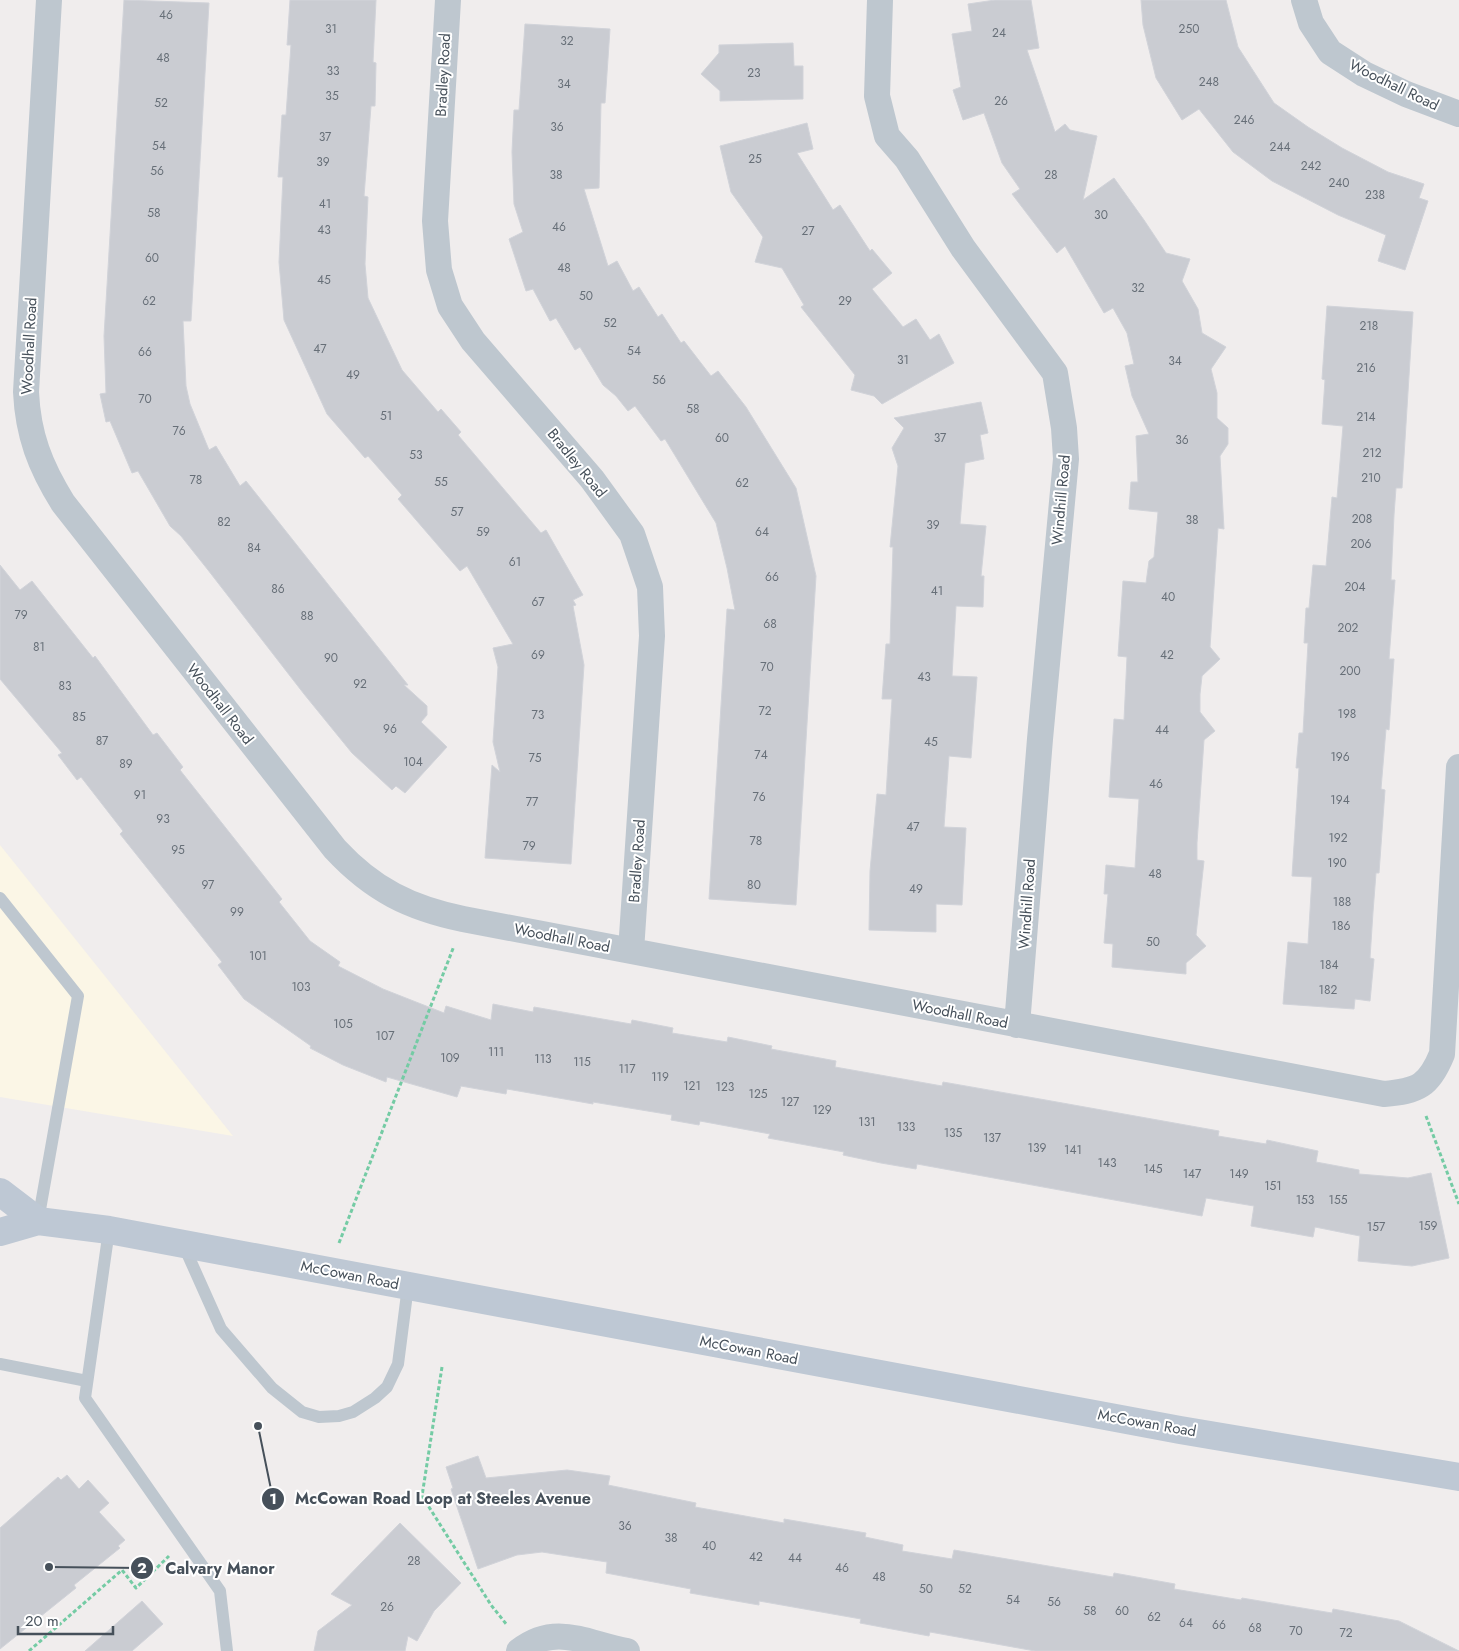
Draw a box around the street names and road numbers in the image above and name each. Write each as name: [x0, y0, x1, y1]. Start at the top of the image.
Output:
street label: Bradley Road: [430, 33, 456, 117]
street label: Woodhall Road: [1345, 54, 1443, 116]
street label: Woodhall Road: [15, 297, 43, 395]
street label: Bradley Road: [542, 424, 612, 502]
street label: Windhill Road: [1046, 454, 1076, 546]
street label: Woodhall Road: [181, 659, 259, 749]
street label: Bradley Road: [623, 818, 651, 904]
street label: Windhill Road: [1013, 858, 1041, 950]
street label: Woodhall Road: [512, 918, 612, 958]
street label: Woodhall Road: [910, 994, 1010, 1034]
street label: McCowan Road: [299, 1255, 401, 1295]
street label: McCowan Road: [698, 1330, 800, 1370]
street label: McCowan Road: [1096, 1404, 1198, 1442]

